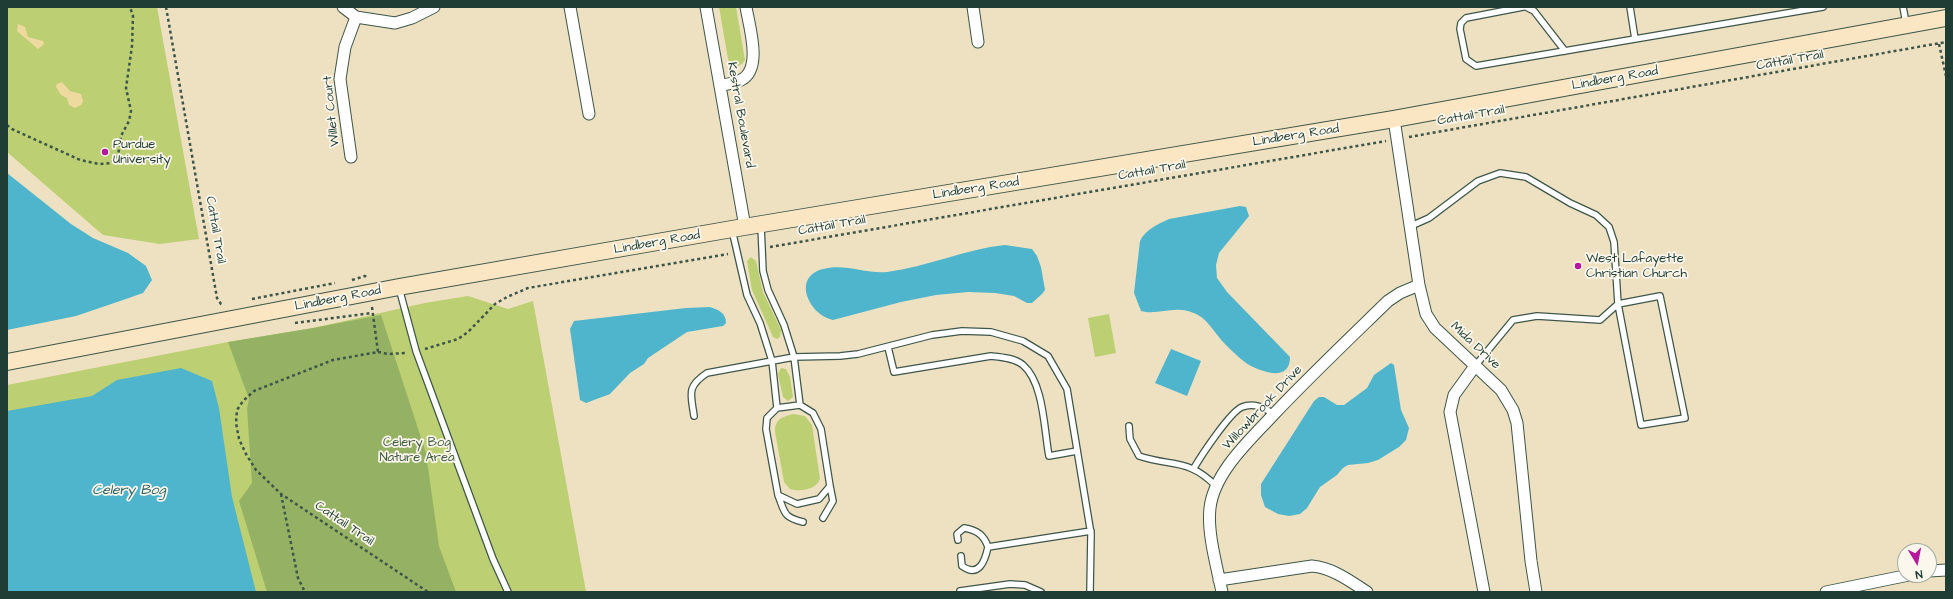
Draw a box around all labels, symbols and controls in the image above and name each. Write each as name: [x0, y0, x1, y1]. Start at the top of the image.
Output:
street label: Cattail Trail: [1755, 47, 1825, 75]
street label: Kestral Boulevard: [723, 61, 757, 169]
street label: Lindberg Road: [1571, 64, 1659, 94]
street label: Willet Court: [321, 75, 343, 147]
street label: Cattail Trail: [1436, 102, 1506, 130]
street label: Lindberg Road: [1252, 121, 1340, 151]
place label: Purdue University: [113, 137, 171, 168]
marker: Purdue University: [100, 147, 110, 157]
street label: Cattail Trail: [1117, 157, 1187, 185]
street label: Lindberg Road: [932, 174, 1020, 204]
street label: Cattail Trail: [201, 195, 229, 265]
street label: Cattail Trail: [797, 212, 867, 240]
street label: Lindberg Road: [613, 228, 701, 258]
place label: West Lafayette Christian Church: [1586, 251, 1687, 282]
marker: West Lafayette Christian Church: [1573, 261, 1583, 271]
street label: Lindberg Road: [294, 283, 382, 315]
street label: Mida Drive: [1447, 319, 1503, 373]
street label: Willowbrook Drive: [1220, 363, 1306, 453]
park label: Celery Bog Nature Area: [379, 435, 455, 466]
water label: Celery Bog: [92, 483, 166, 499]
street label: Cattail Trail: [311, 499, 377, 549]
north arrow: [1897, 543, 1937, 583]
text: N: [1914, 566, 1924, 582]

